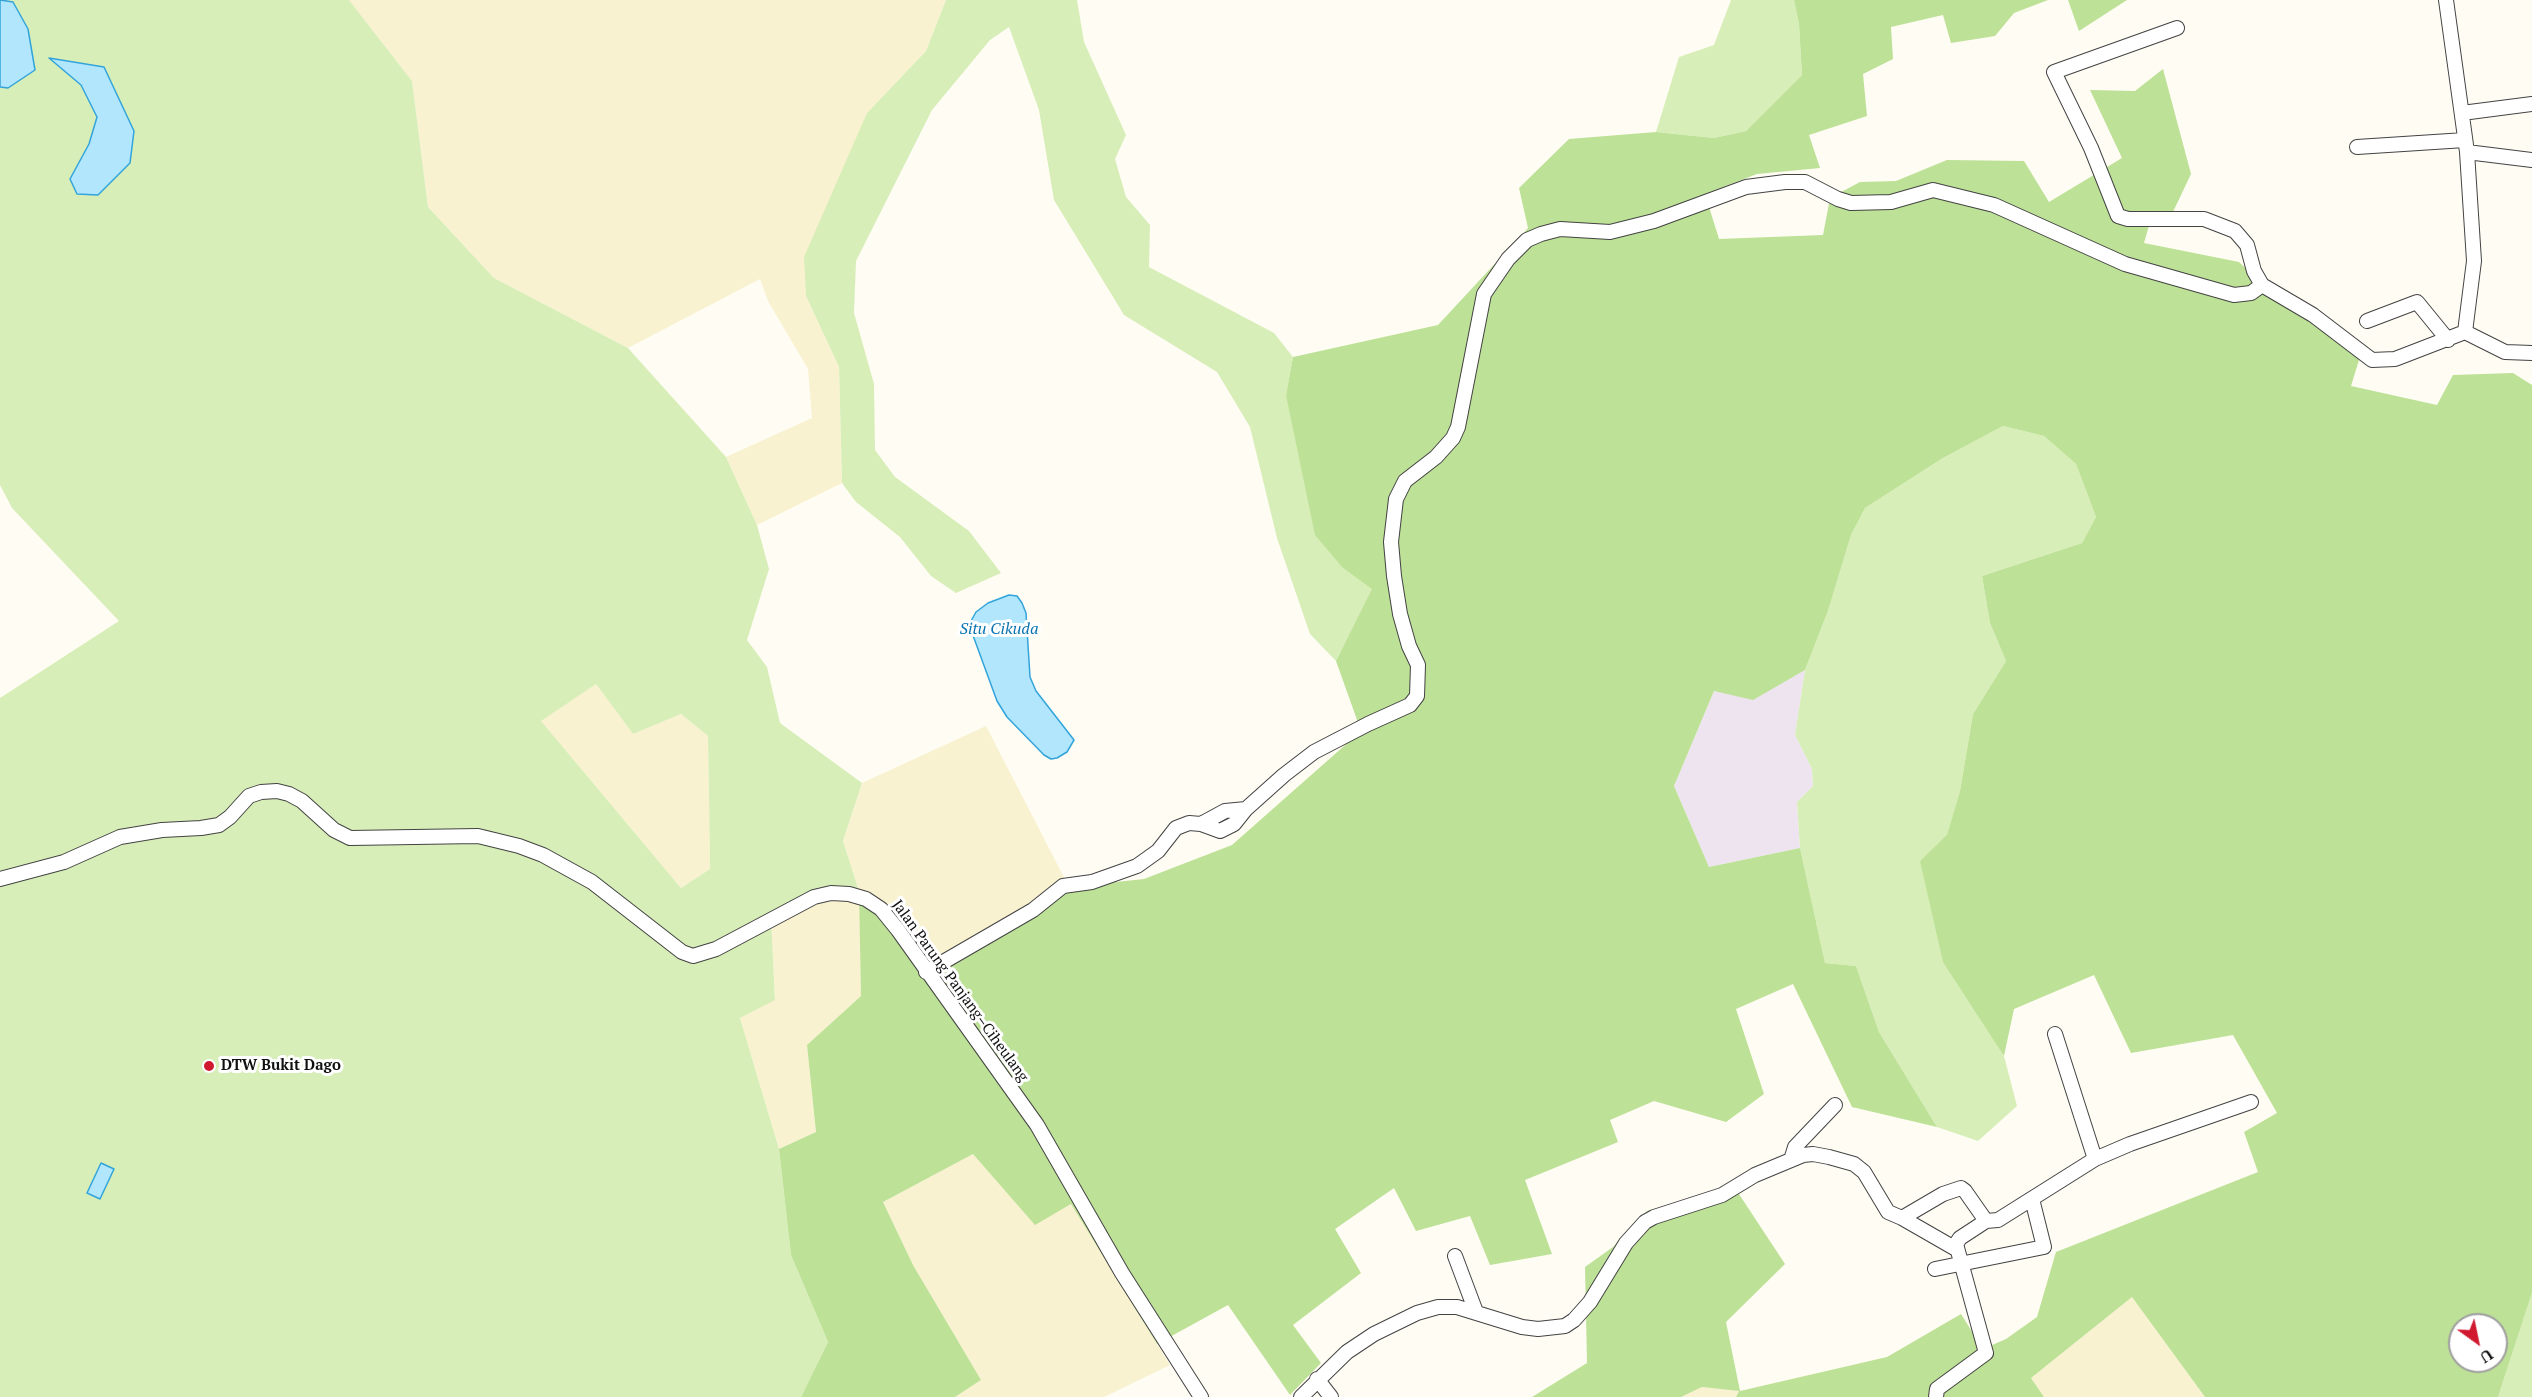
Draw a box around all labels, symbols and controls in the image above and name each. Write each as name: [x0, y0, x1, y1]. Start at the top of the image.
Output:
water label: Situ Cikuda: [960, 619, 1038, 639]
street label: Jalan Parung Panjang–Ciheulang: [888, 897, 1032, 1085]
place label: DTW Bukit Dago: [221, 1057, 341, 1075]
marker: DTW Bukit Dago: [202, 1059, 216, 1073]
north arrow: [2448, 1313, 2508, 1373]
text: U: [2476, 1344, 2498, 1369]

